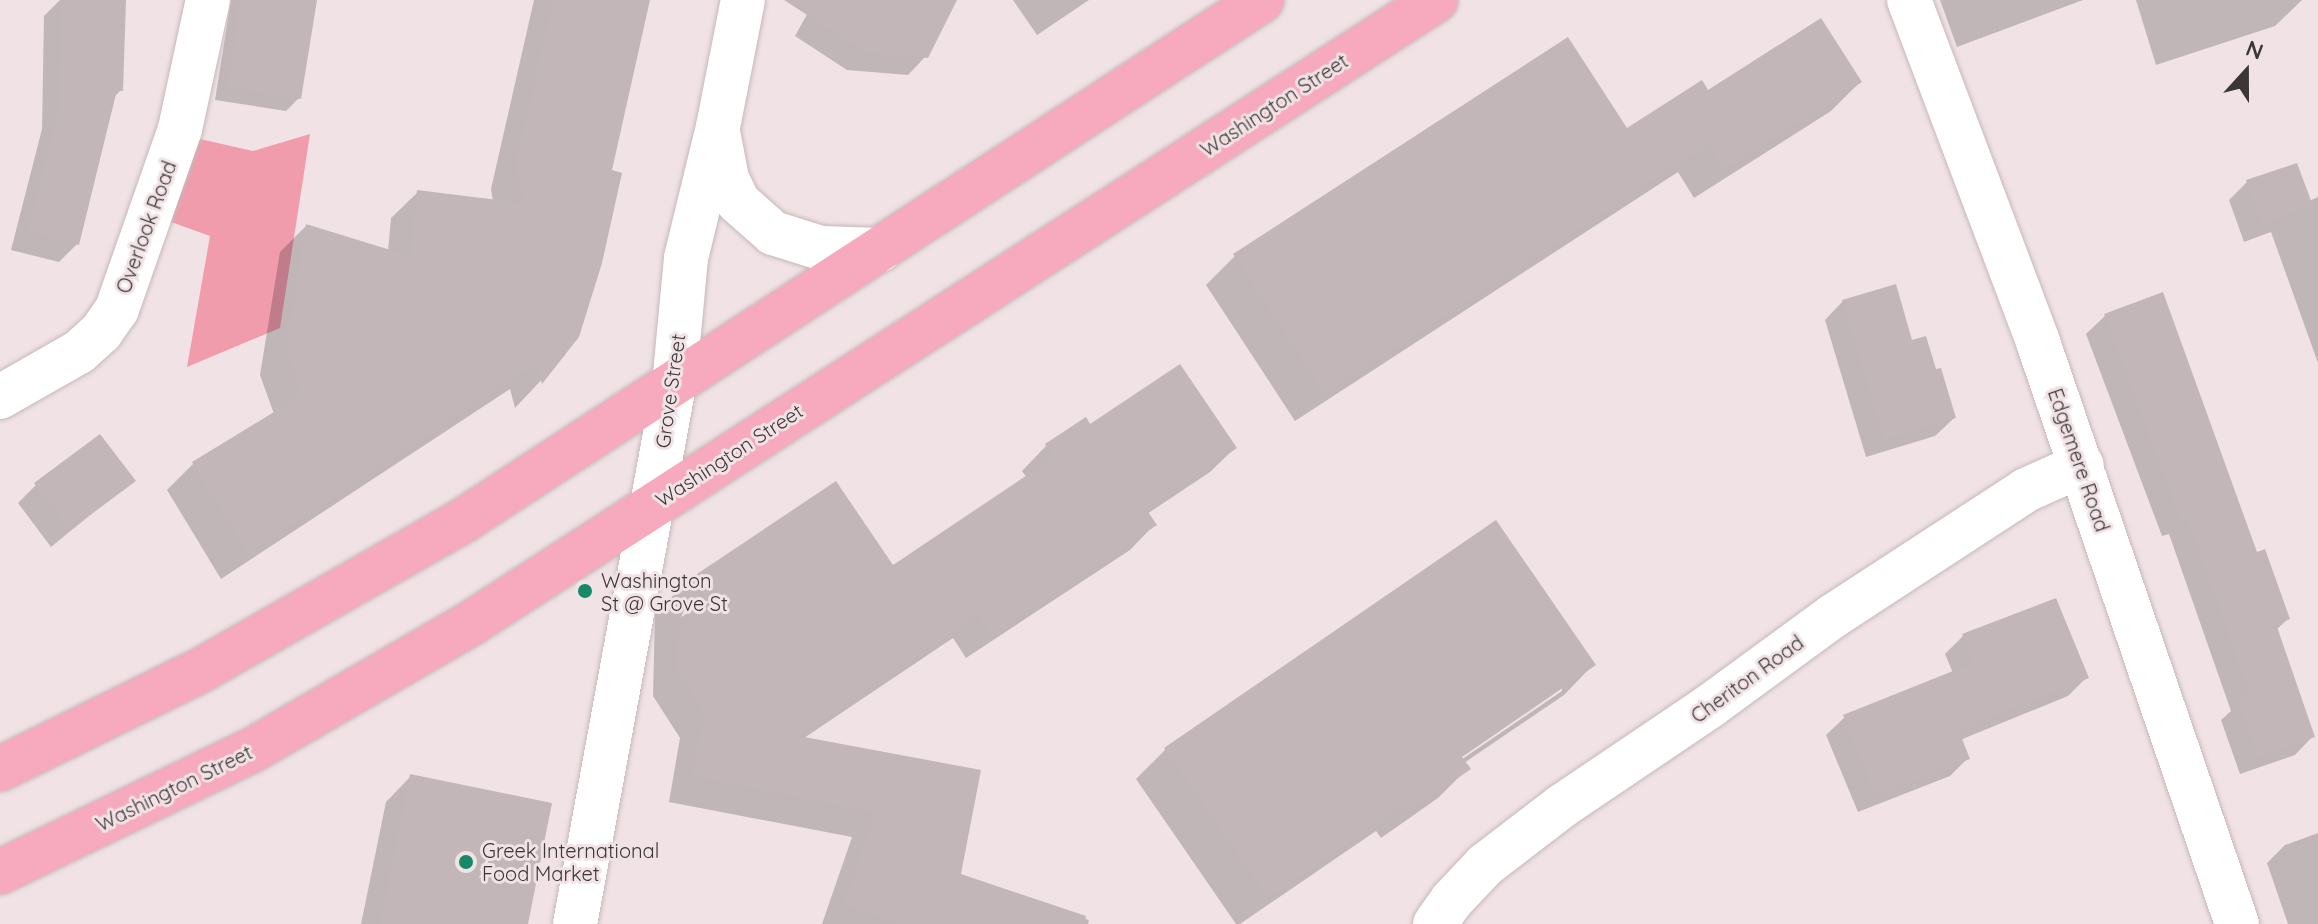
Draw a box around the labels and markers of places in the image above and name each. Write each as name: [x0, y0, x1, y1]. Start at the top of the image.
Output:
place label: Washington St @ Grove St: [601, 568, 728, 615]
marker: Washington St @ Grove St: [576, 582, 594, 600]
place label: Greek International Food Market: [482, 838, 659, 885]
marker: Greek International Food Market: [457, 853, 475, 871]

